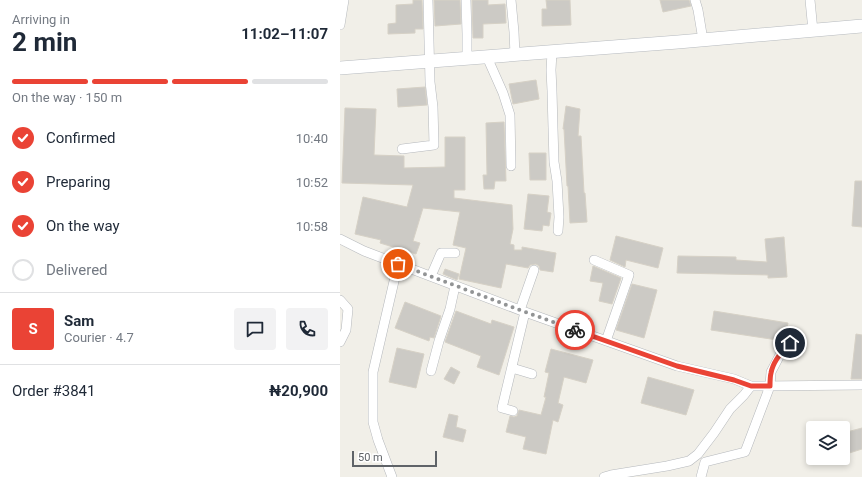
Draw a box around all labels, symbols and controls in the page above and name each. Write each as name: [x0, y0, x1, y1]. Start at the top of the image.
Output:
text: Arriving in: [12, 12, 70, 27]
text: 11:02–11:07: [241, 25, 328, 43]
text: 2 min: [12, 27, 77, 57]
text: On the way · 150 m: [12, 90, 122, 105]
icon: check: [12, 127, 34, 149]
text: Confirmed: [46, 129, 116, 147]
text: 10:40: [296, 131, 328, 146]
icon: check: [12, 171, 34, 193]
text: Preparing: [46, 173, 110, 191]
text: 10:52: [296, 175, 328, 190]
icon: check: [12, 215, 34, 237]
text: On the way: [46, 217, 120, 235]
text: 10:58: [296, 219, 328, 234]
pin: [381, 247, 415, 281]
icon: bag: [387, 253, 409, 275]
text: Delivered: [46, 261, 108, 279]
button: chat: [234, 308, 276, 350]
button: phone: [286, 308, 328, 350]
courier: [555, 310, 595, 350]
text: Sam: [64, 312, 94, 330]
icon: bike: [564, 319, 586, 341]
text: S: [28, 320, 38, 338]
pin: [773, 326, 807, 360]
text: Courier · 4.7: [64, 330, 134, 345]
icon: home: [779, 332, 801, 354]
text: Order #3841: [12, 382, 95, 400]
text: ₦20,900: [269, 382, 328, 400]
map controls: [806, 421, 850, 465]
button: layers: [806, 421, 850, 465]
scale bar: [352, 449, 437, 468]
text: 50 m: [358, 451, 383, 464]

